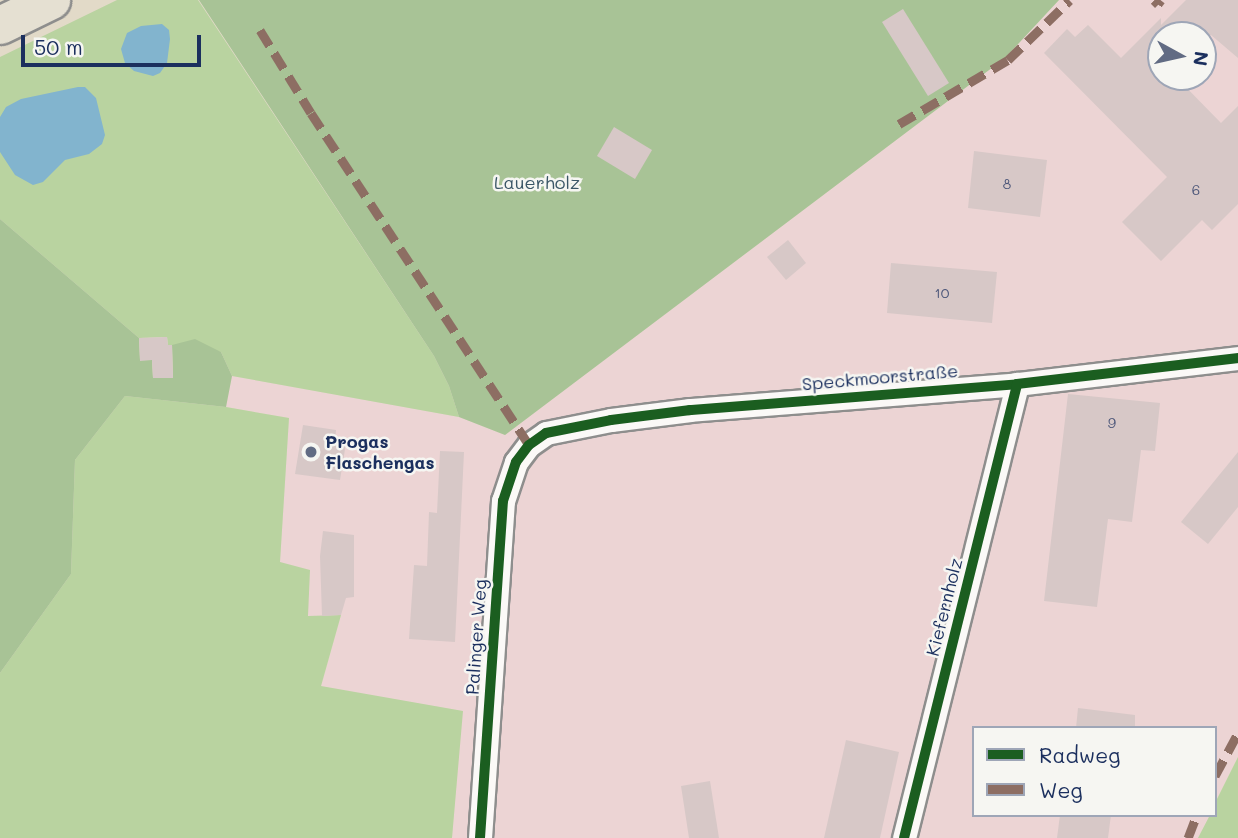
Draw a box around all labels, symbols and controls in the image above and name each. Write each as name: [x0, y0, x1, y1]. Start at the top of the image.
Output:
scale bar: [24, 21, 205, 65]
north arrow: [1147, 21, 1217, 91]
text: 50 m: [34, 33, 83, 60]
text: N: [1188, 50, 1215, 68]
park label: Lauerholz: [494, 171, 580, 193]
house number: 8: [1003, 176, 1011, 192]
house number: 6: [1192, 182, 1200, 198]
house number: 10: [935, 285, 949, 301]
street label: Speckmoorstraße: [801, 359, 959, 395]
house number: 9: [1108, 415, 1116, 431]
place label: Progas Flaschengas: [325, 431, 435, 474]
marker: Progas Flaschengas: [303, 444, 319, 460]
street label: Kiefernholz: [921, 556, 967, 658]
street label: Palinger Weg: [461, 578, 491, 696]
legend: [972, 726, 1217, 817]
text: Radweg: [1039, 741, 1120, 768]
text: Weg: [1039, 776, 1083, 803]

